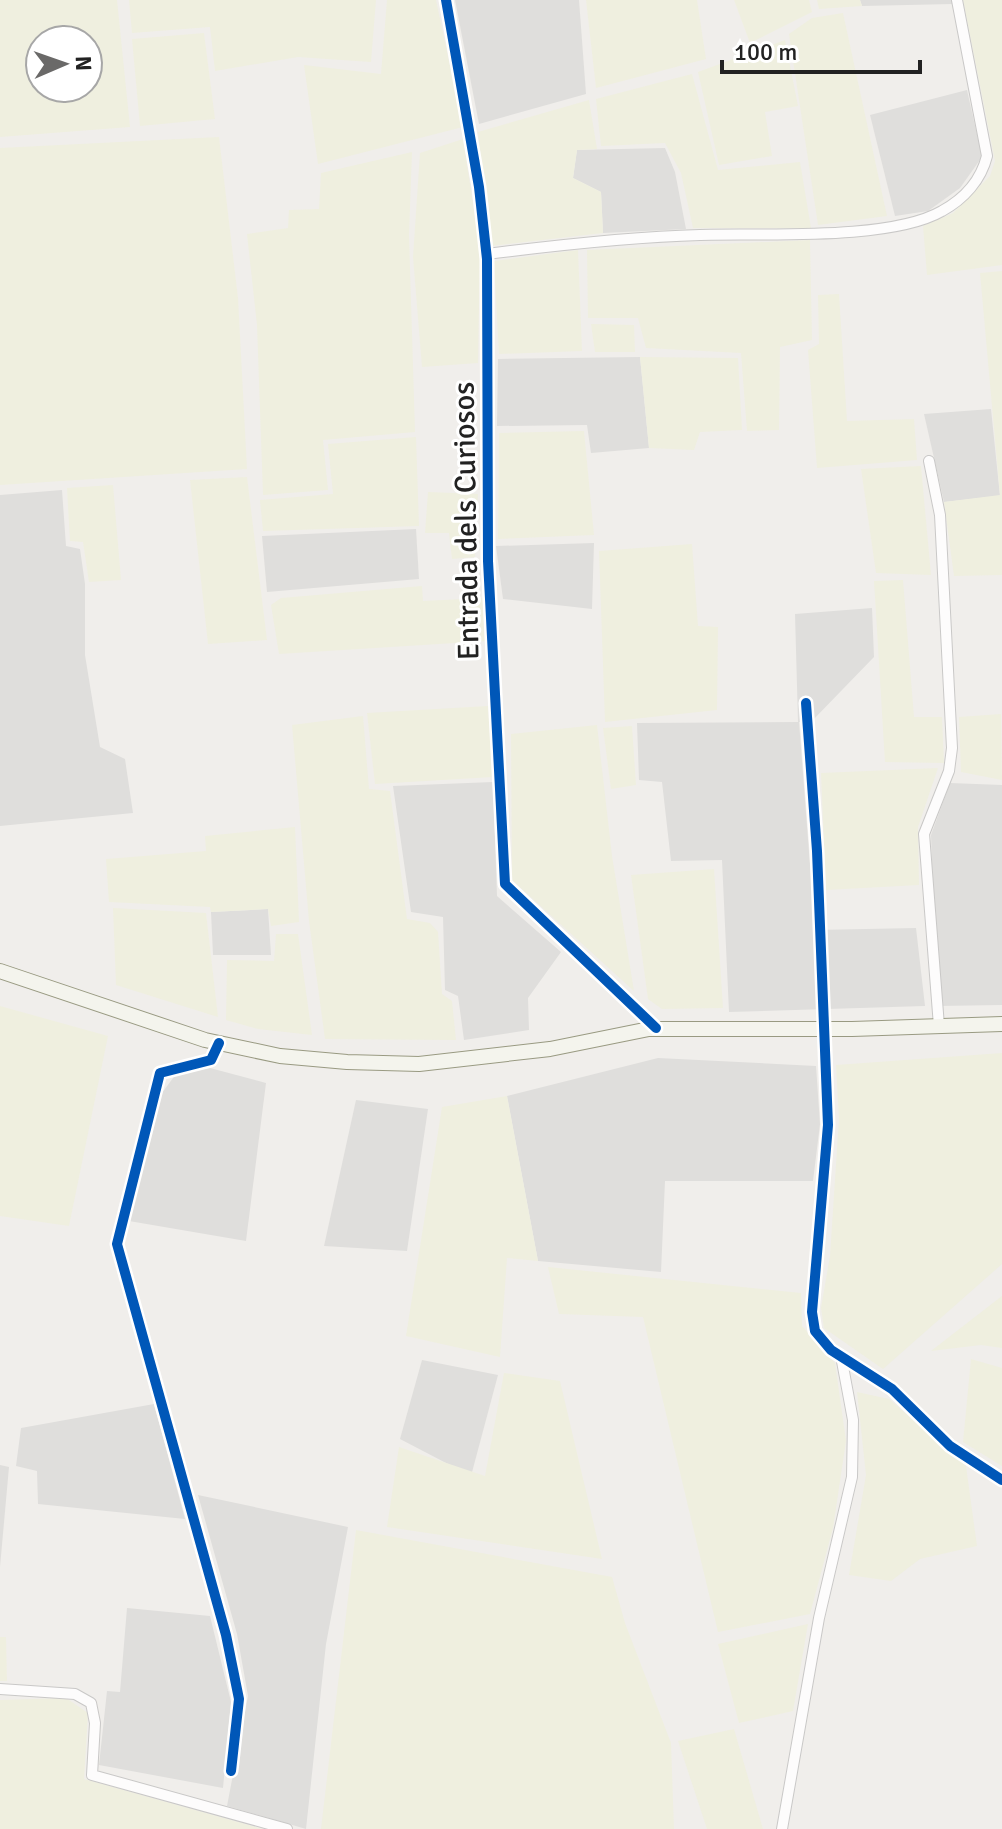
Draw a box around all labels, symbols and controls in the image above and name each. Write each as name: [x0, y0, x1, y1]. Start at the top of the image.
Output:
north arrow: [24, 24, 104, 104]
scale bar: [722, 24, 920, 74]
text: 100 m: [734, 37, 797, 67]
text: N: [70, 55, 97, 71]
street label: Entrada dels Curiosos: [446, 381, 487, 661]

